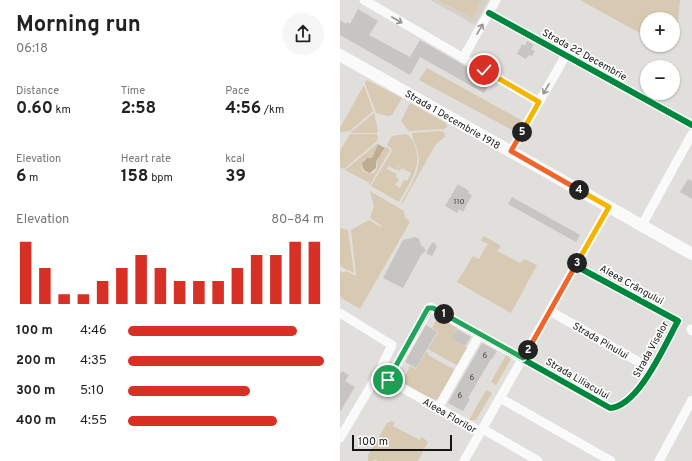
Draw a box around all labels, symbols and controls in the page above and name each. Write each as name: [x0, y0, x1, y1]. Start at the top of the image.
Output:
text: Morning run: [16, 12, 141, 39]
map controls: [640, 12, 680, 100]
button: +: [640, 12, 680, 52]
button: share: [282, 13, 324, 55]
one-way arrow: [391, 16, 403, 24]
one-way arrow: [476, 23, 484, 35]
street label: Strada 22 Decembrie: [540, 27, 629, 84]
text: 06:18: [16, 41, 48, 57]
pin: [467, 53, 501, 87]
icon: check: [473, 59, 495, 81]
button: −: [640, 60, 680, 100]
one-way arrow: [542, 83, 550, 95]
text: Distance: [16, 84, 59, 98]
text: Time: [121, 84, 145, 98]
text: Pace: [225, 84, 250, 98]
street label: Strada 1 Decembrie 1918: [402, 88, 502, 153]
text: 0.60: [16, 98, 53, 120]
text: 2:58: [121, 98, 156, 120]
text: 4:56: [225, 98, 261, 120]
text: km: [53, 103, 71, 117]
text: /km: [261, 103, 284, 117]
pin: 5: [512, 122, 532, 142]
text: 5: [519, 125, 525, 139]
text: Elevation: [16, 152, 61, 166]
text: Heart rate: [121, 152, 171, 166]
text: kcal: [225, 152, 245, 166]
text: 6: [16, 166, 26, 188]
text: 158: [121, 166, 149, 188]
text: 39: [225, 166, 246, 188]
text: m: [26, 171, 38, 185]
text: bpm: [149, 171, 173, 185]
pin: 4: [569, 180, 589, 200]
text: 4: [575, 183, 583, 197]
house number: 110: [453, 197, 465, 207]
text: Elevation: [16, 212, 69, 228]
text: 80–84 m: [271, 212, 324, 228]
pin: 3: [567, 253, 587, 273]
text: 3: [574, 256, 580, 270]
street label: Aleea Crângului: [597, 262, 666, 308]
pin: 1: [434, 304, 454, 324]
text: 1: [442, 307, 446, 321]
street label: Strada Viselor: [631, 319, 672, 380]
street label: Strada Pinului: [570, 320, 631, 363]
text: 100 m: [16, 323, 53, 339]
text: 4:46: [80, 323, 107, 339]
pin: 2: [518, 340, 538, 360]
text: 2: [525, 343, 531, 357]
house number: 6: [483, 351, 488, 361]
text: 200 m: [16, 353, 56, 369]
text: 4:35: [80, 353, 107, 369]
street label: Strada Liliacului: [543, 356, 612, 403]
pin: [371, 363, 405, 397]
icon: arrive: [377, 369, 399, 391]
house number: 6: [470, 373, 475, 383]
text: 300 m: [16, 383, 55, 399]
text: 5:10: [80, 383, 104, 399]
house number: 6: [458, 391, 463, 401]
street label: Aleea Florilor: [420, 396, 479, 437]
text: 400 m: [16, 413, 56, 429]
text: 4:55: [80, 413, 107, 429]
scale bar: [352, 433, 452, 452]
text: 100 m: [358, 435, 388, 449]

